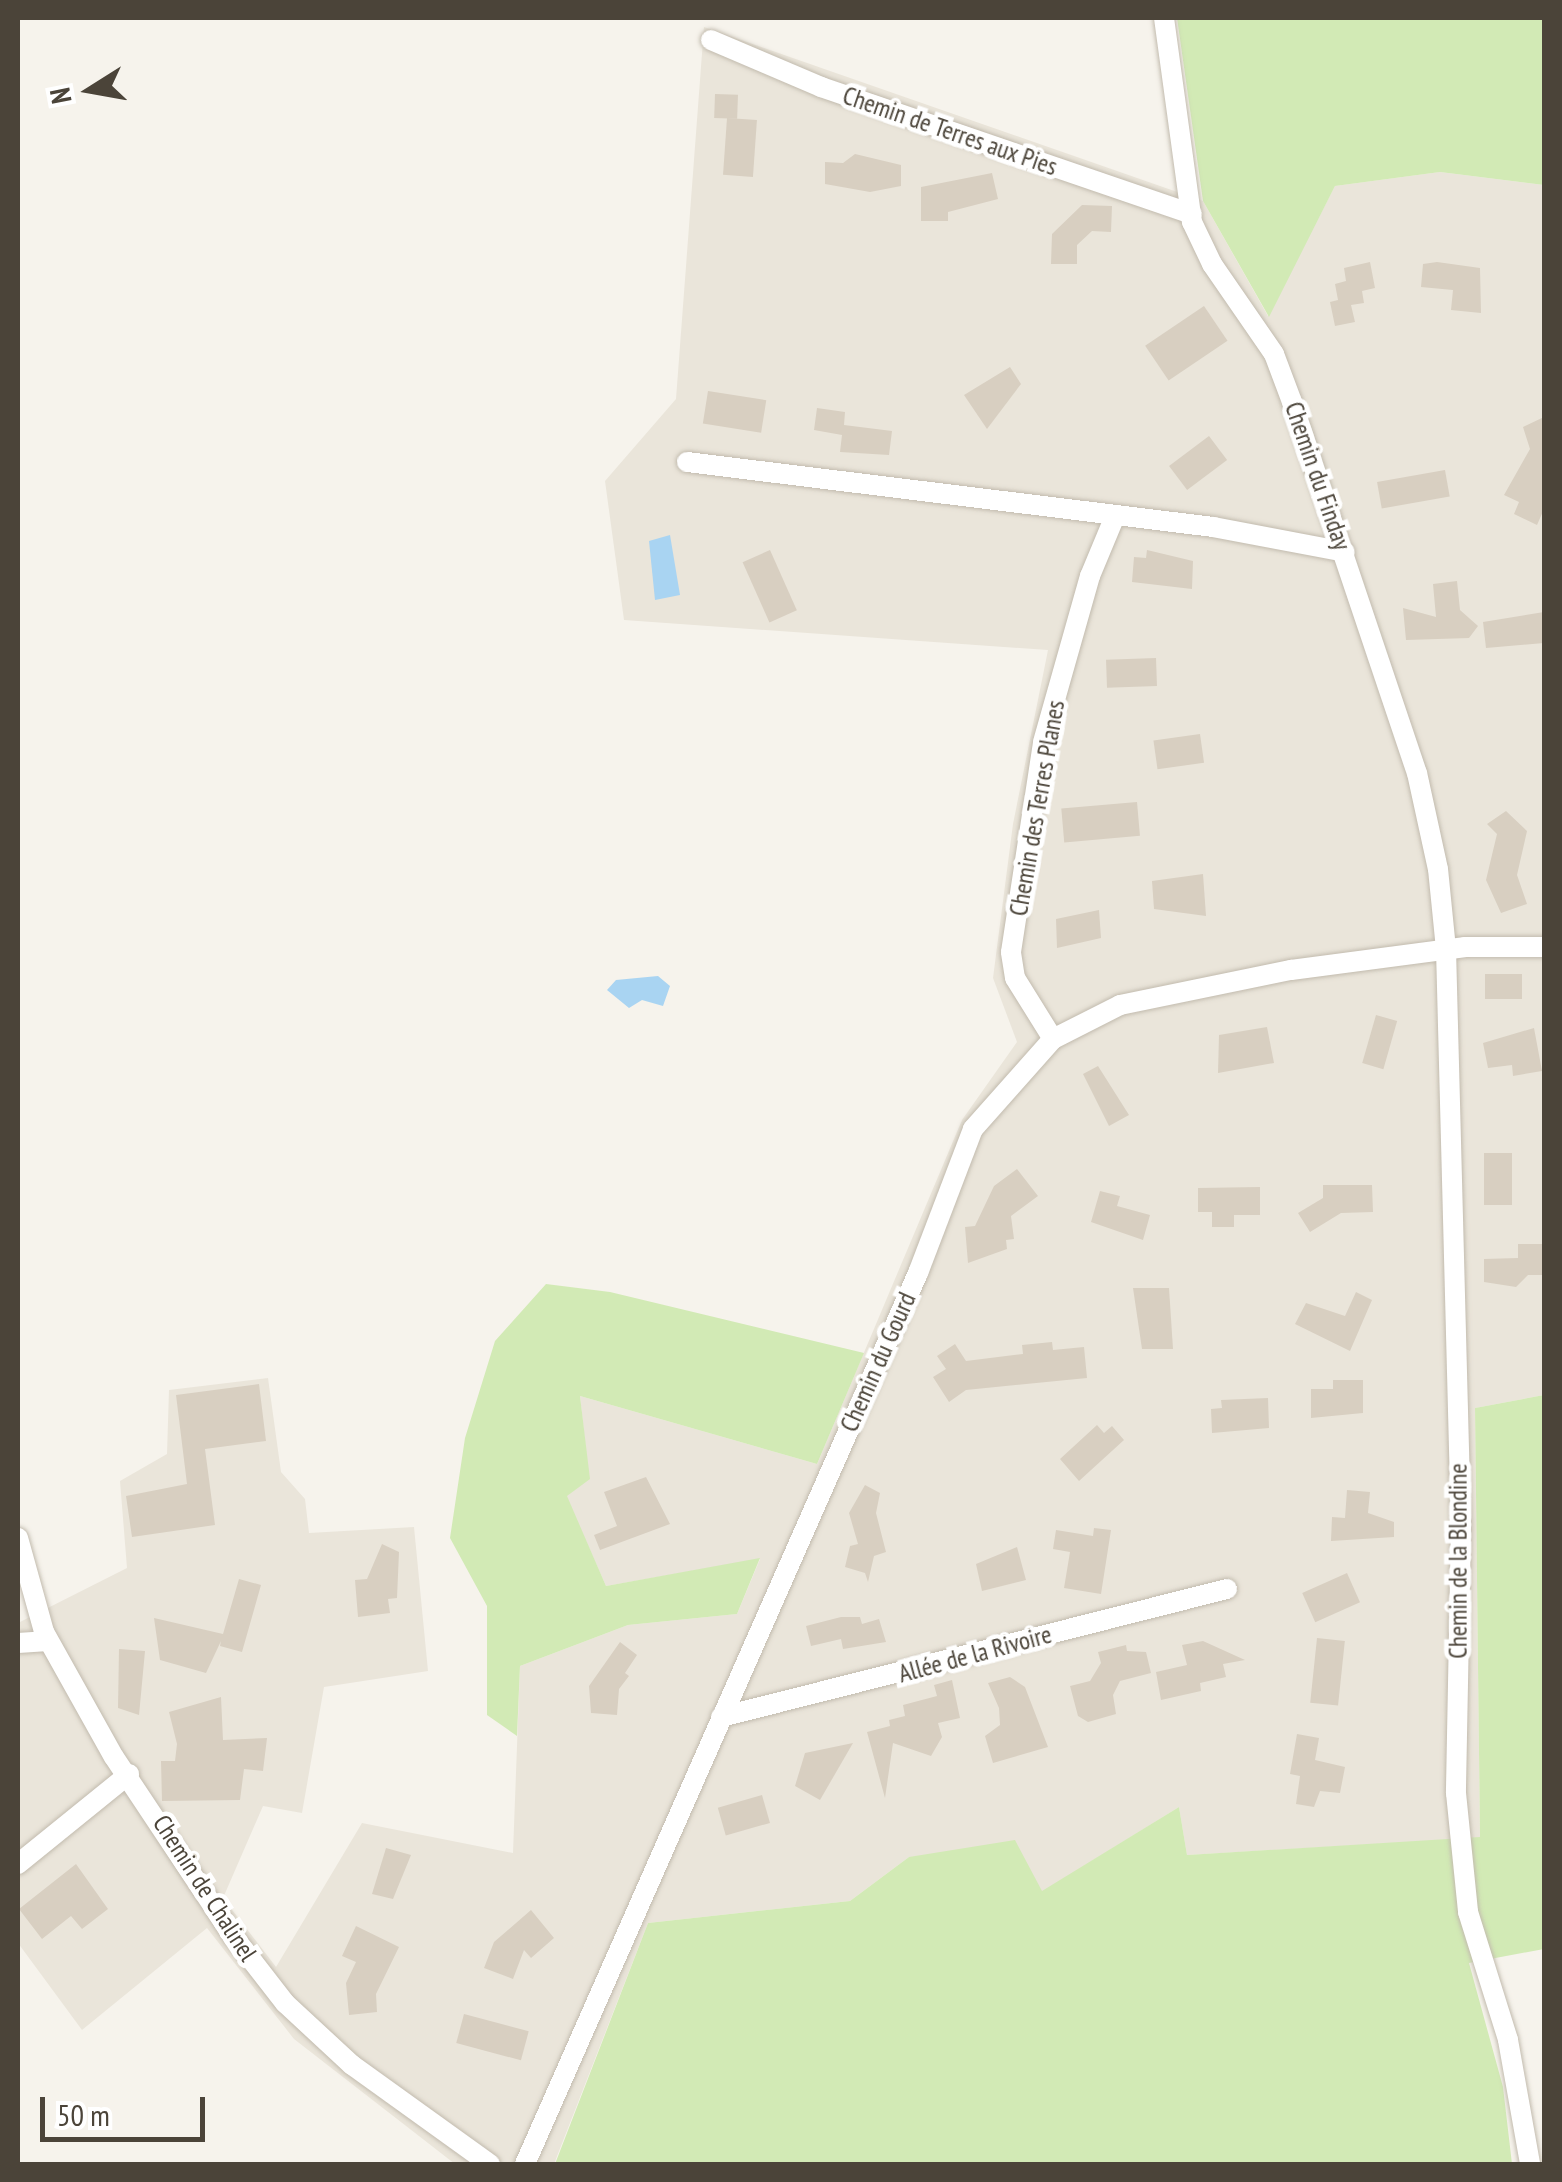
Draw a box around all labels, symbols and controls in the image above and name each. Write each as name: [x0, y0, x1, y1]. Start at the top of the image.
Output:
north arrow: [40, 40, 140, 140]
street label: Chemin de Terres aux Pies: [838, 80, 1062, 182]
text: N: [40, 85, 80, 107]
street label: Chemin du Finday: [1279, 398, 1357, 554]
street label: Chemin des Terres Planes: [1003, 697, 1071, 919]
street label: Chemin du Gourd: [834, 1288, 922, 1436]
street label: Chemin de la Blondine: [1443, 1463, 1473, 1659]
street label: Allée de la Rivoire: [895, 1619, 1055, 1689]
street label: Chemin de Chalinel: [147, 1809, 263, 1967]
scale bar: [45, 2077, 210, 2139]
text: 50 m: [57, 2095, 110, 2134]

